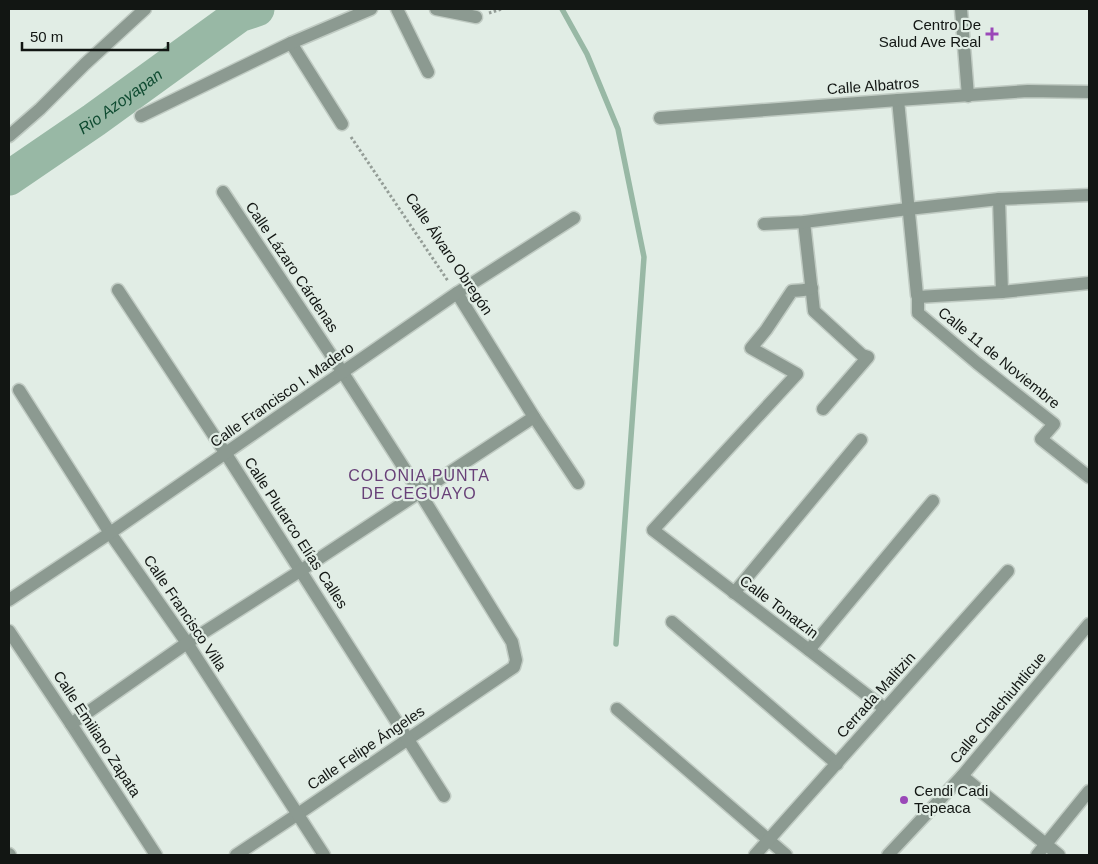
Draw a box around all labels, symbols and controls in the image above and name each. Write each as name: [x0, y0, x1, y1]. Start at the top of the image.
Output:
place label: Centro De Salud Ave Real: [879, 16, 981, 50]
scale bar: [22, 20, 169, 52]
marker: Centro De Salud Ave Real: [985, 27, 999, 41]
text: 50 m: [30, 28, 63, 45]
water label: Rio Azoyapan: [75, 66, 165, 137]
street label: Calle Albatros: [826, 74, 920, 97]
street label: Calle Álvaro Obregón: [402, 190, 497, 318]
street label: Calle Lázaro Cárdenas: [242, 198, 342, 335]
street label: Calle 11 de Noviembre: [935, 303, 1064, 412]
street label: Calle Francisco I. Madero: [207, 339, 357, 451]
street label: Calle Plutarco Elías Calles: [241, 454, 352, 611]
district label: COLONIA PUNTA DE CEGUAYO: [348, 467, 490, 502]
street label: Calle Francisco Villa: [140, 552, 231, 674]
street label: Calle Tonatzin: [737, 572, 822, 642]
street label: Cerrada Malitzin: [833, 648, 918, 741]
street label: Calle Chalchiuhtlicue: [946, 649, 1049, 767]
street label: Calle Emiliano Zapata: [50, 668, 145, 800]
street label: Calle Felipe Ángeles: [304, 702, 428, 793]
place label: Cendi Cadi Tepeaca: [914, 782, 988, 816]
marker: Cendi Cadi Tepeaca: [898, 794, 910, 806]

